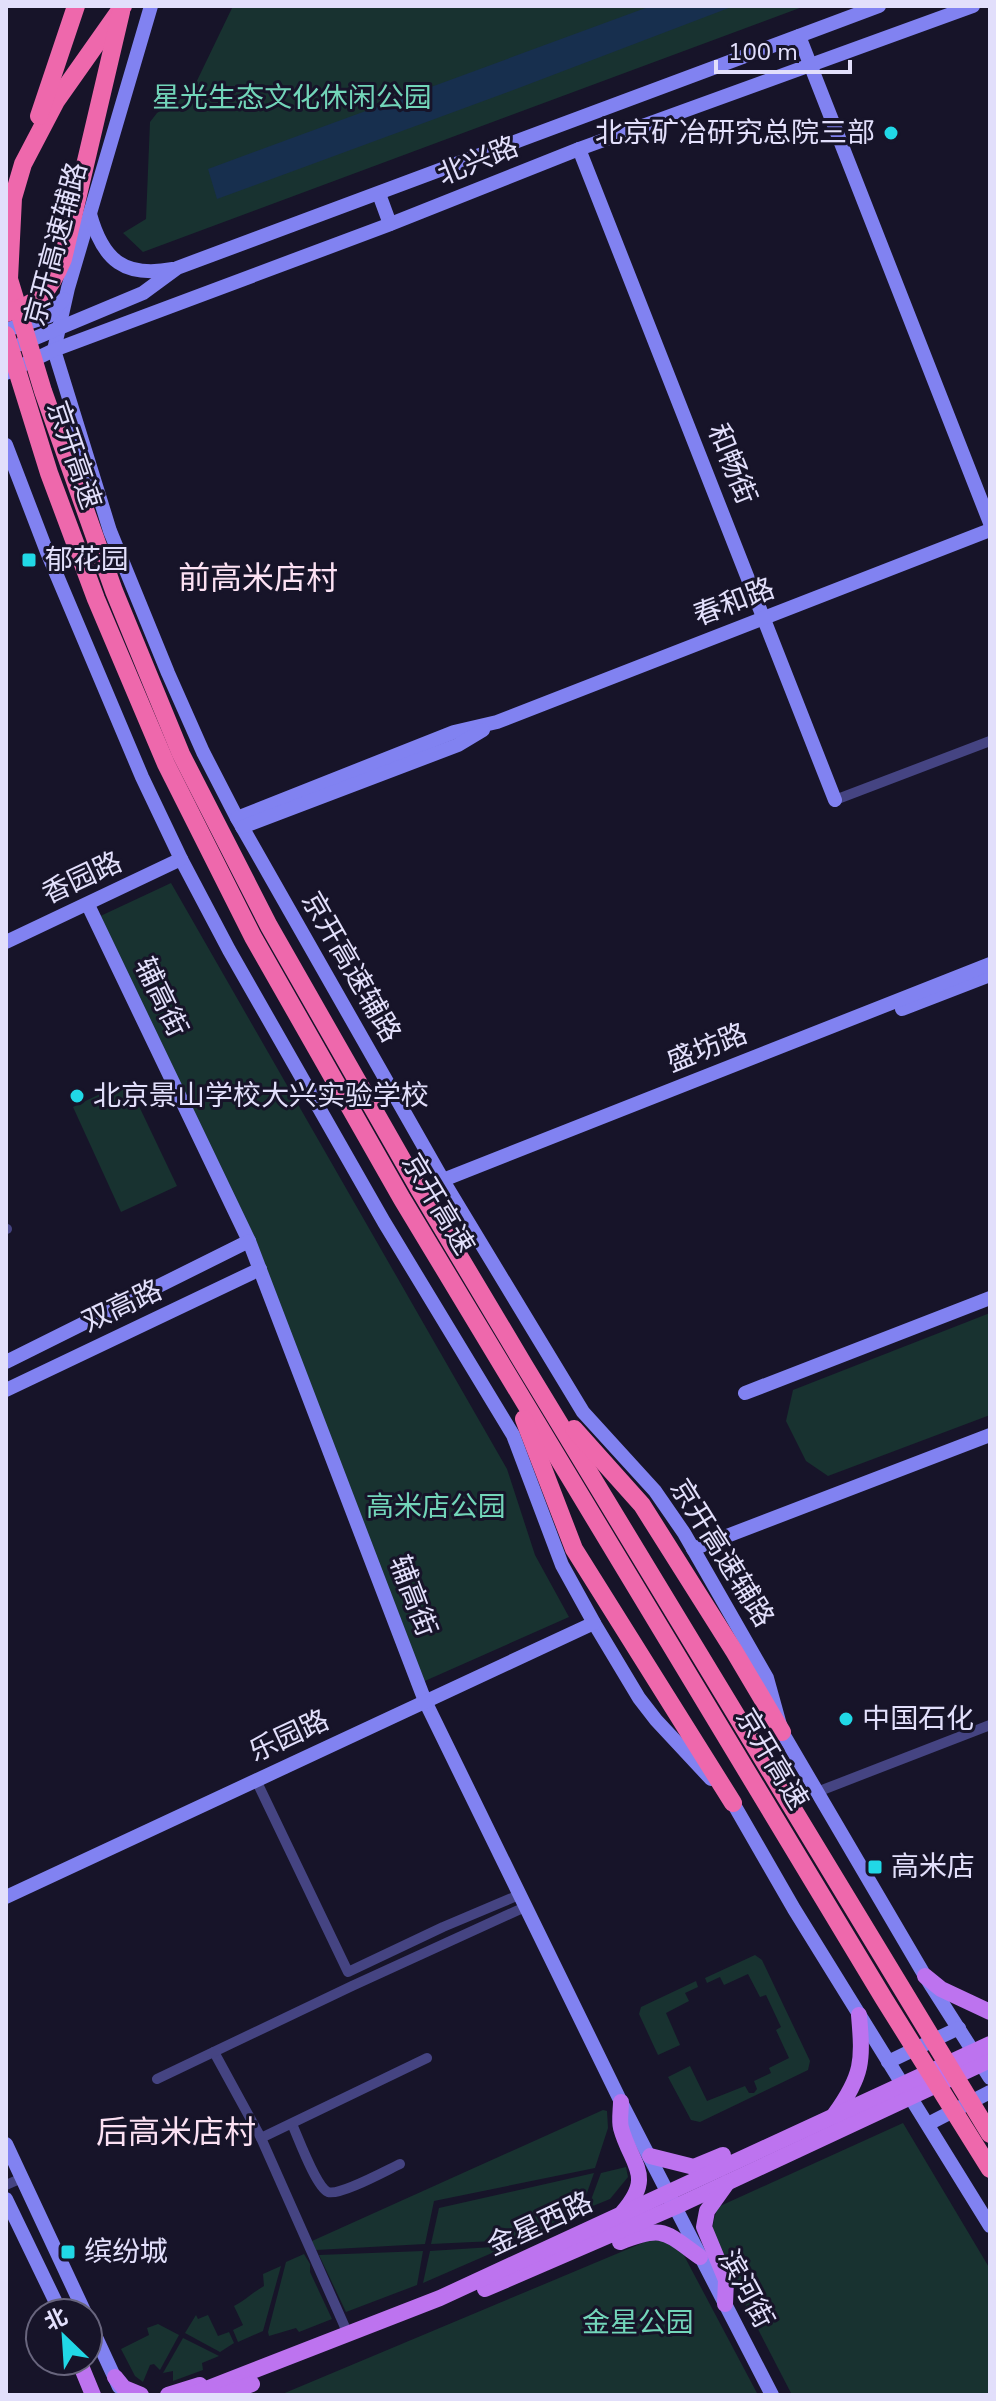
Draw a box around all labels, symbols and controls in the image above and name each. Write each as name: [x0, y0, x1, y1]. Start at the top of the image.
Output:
scale bar: [716, 24, 850, 74]
text: 100 m: [728, 36, 798, 68]
park label: 星光生态文化休闲公园: [152, 79, 432, 117]
place label: 北京矿冶研究总院三部: [595, 114, 875, 152]
marker: 北京矿冶研究总院三部: [882, 124, 900, 142]
street label: 北兴路: [432, 128, 524, 194]
street label: 京开高速辅路: [16, 158, 96, 330]
street label: 京开高速: [38, 396, 110, 514]
street label: 和畅街: [699, 418, 765, 510]
place label: 郁花园: [45, 541, 129, 579]
marker: 郁花园: [20, 551, 38, 569]
district label: 前高米店村: [178, 557, 338, 600]
street label: 春和路: [688, 569, 780, 635]
street label: 香园路: [36, 843, 128, 913]
street label: 京开高速辅路: [293, 885, 409, 1049]
street label: 辅高街: [126, 951, 196, 1043]
street label: 盛坊路: [661, 1015, 753, 1081]
place label: 北京景山学校大兴实验学校: [93, 1077, 429, 1115]
marker: 北京景山学校大兴实验学校: [68, 1087, 86, 1105]
street label: 京开高速: [393, 1146, 483, 1262]
street label: 双高路: [76, 1271, 168, 1341]
street label: 京开高速辅路: [661, 1472, 783, 1634]
park label: 高米店公园: [366, 1488, 506, 1526]
street label: 辅高街: [380, 1550, 446, 1642]
place label: 中国石化: [862, 1700, 974, 1738]
street label: 乐园路: [243, 1701, 335, 1771]
street label: 京开高速: [727, 1701, 817, 1817]
marker: 中国石化: [837, 1710, 855, 1728]
place label: 高米店: [891, 1848, 975, 1886]
marker: 高米店: [866, 1858, 884, 1876]
district label: 后高米店村: [96, 2111, 256, 2154]
street label: 金星西路: [481, 2183, 599, 2265]
place label: 缤纷城: [84, 2233, 168, 2271]
marker: 缤纷城: [59, 2243, 77, 2261]
street label: 滨河街: [710, 2243, 782, 2335]
north arrow: [24, 2297, 104, 2377]
text: 北: [40, 2302, 72, 2338]
park label: 金星公园: [582, 2304, 694, 2342]

